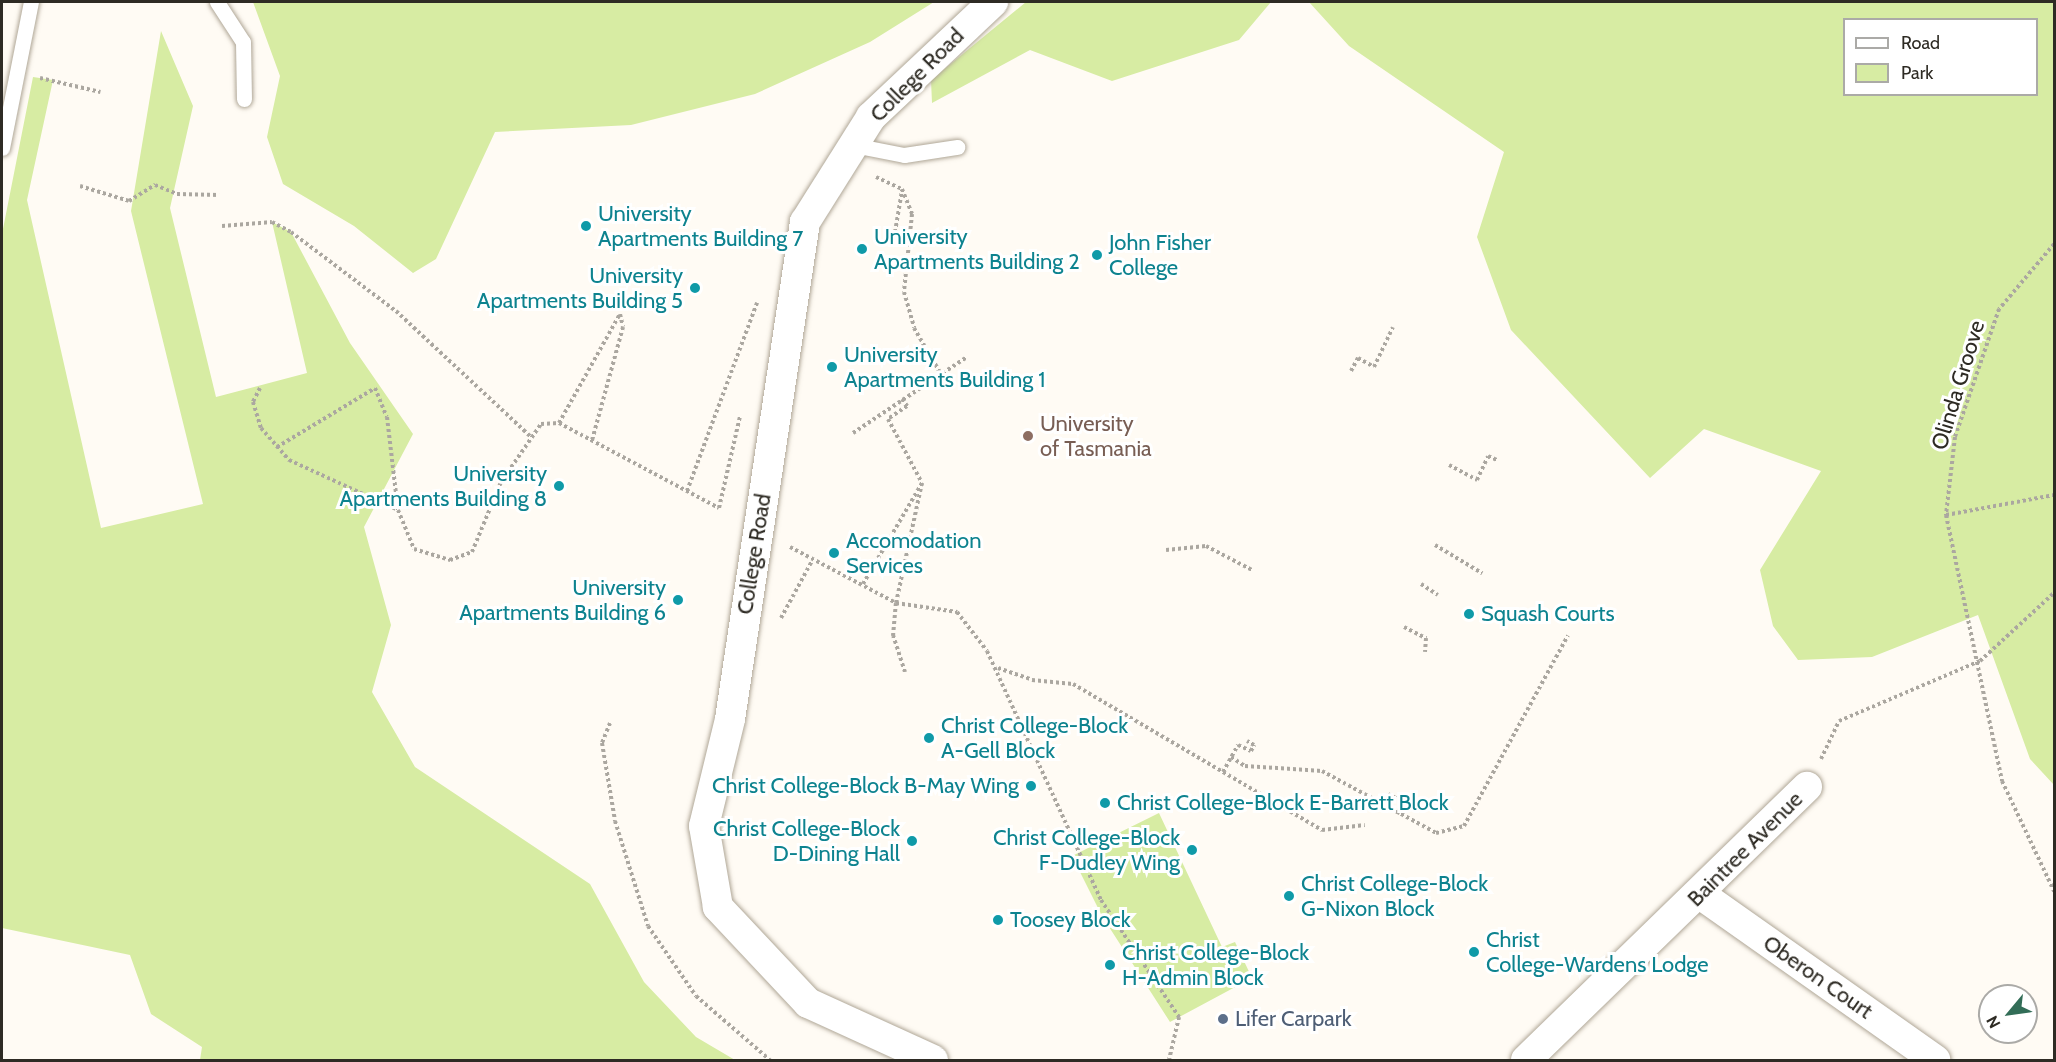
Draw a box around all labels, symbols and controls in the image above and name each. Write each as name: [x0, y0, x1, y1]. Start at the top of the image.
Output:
legend: [1843, 18, 2038, 96]
street label: College Road: [865, 23, 969, 127]
text: Road: [1901, 32, 1940, 54]
text: Park: [1901, 62, 1933, 84]
place label: University Apartments Building 7: [598, 200, 803, 252]
marker: University Apartments Building 7: [579, 219, 593, 233]
place label: University Apartments Building 2: [874, 223, 1080, 274]
place label: John Fisher College: [1109, 229, 1211, 280]
marker: University Apartments Building 2: [855, 242, 869, 256]
marker: John Fisher College: [1090, 248, 1104, 262]
place label: University Apartments Building 5: [477, 262, 683, 314]
marker: University Apartments Building 5: [688, 281, 702, 295]
street label: Olinda Groove: [1926, 317, 1990, 453]
place label: University Apartments Building 1: [844, 341, 1045, 392]
marker: University Apartments Building 1: [825, 360, 839, 374]
place label: University of Tasmania: [1040, 410, 1152, 462]
marker: University of Tasmania: [1021, 429, 1035, 443]
place label: University Apartments Building 8: [339, 460, 547, 512]
marker: University Apartments Building 8: [552, 479, 566, 493]
street label: College Road: [731, 492, 777, 616]
place label: Accomodation Services: [846, 527, 981, 578]
marker: Accomodation Services: [827, 546, 841, 560]
place label: University Apartments Building 6: [459, 574, 666, 626]
marker: University Apartments Building 6: [671, 593, 685, 607]
place label: Squash Courts: [1481, 601, 1615, 627]
marker: Squash Courts: [1462, 607, 1476, 621]
place label: Christ College-Block A-Gell Block: [941, 712, 1128, 764]
marker: Christ College-Block A-Gell Block: [922, 731, 936, 745]
place label: Christ College-Block B-May Wing: [712, 773, 1019, 799]
marker: Christ College-Block B-May Wing: [1024, 779, 1038, 793]
street label: Baintree Avenue: [1682, 786, 1808, 912]
place label: Christ College-Block E-Barrett Block: [1117, 790, 1449, 816]
marker: Christ College-Block E-Barrett Block: [1098, 796, 1112, 810]
place label: Christ College-Block D-Dining Hall: [713, 815, 900, 866]
place label: Christ College-Block F-Dudley Wing: [993, 824, 1180, 876]
marker: Christ College-Block D-Dining Hall: [905, 834, 919, 848]
marker: Christ College-Block F-Dudley Wing: [1185, 843, 1199, 857]
place label: Christ College-Block G-Nixon Block: [1301, 870, 1488, 921]
marker: Christ College-Block G-Nixon Block: [1282, 889, 1296, 903]
place label: Toosey Block: [1010, 907, 1131, 933]
marker: Toosey Block: [991, 913, 1005, 927]
place label: Christ College-Wardens Lodge: [1486, 926, 1709, 978]
street label: Oberon Court: [1758, 930, 1878, 1024]
place label: Christ College-Block H-Admin Block: [1122, 939, 1309, 990]
marker: Christ College-Wardens Lodge: [1467, 945, 1481, 959]
marker: Christ College-Block H-Admin Block: [1103, 958, 1117, 972]
north arrow: [1978, 984, 2038, 1044]
place label: Lifer Carpark: [1235, 1006, 1352, 1032]
marker: Lifer Carpark: [1216, 1012, 1230, 1026]
text: N: [1983, 1012, 2005, 1032]

